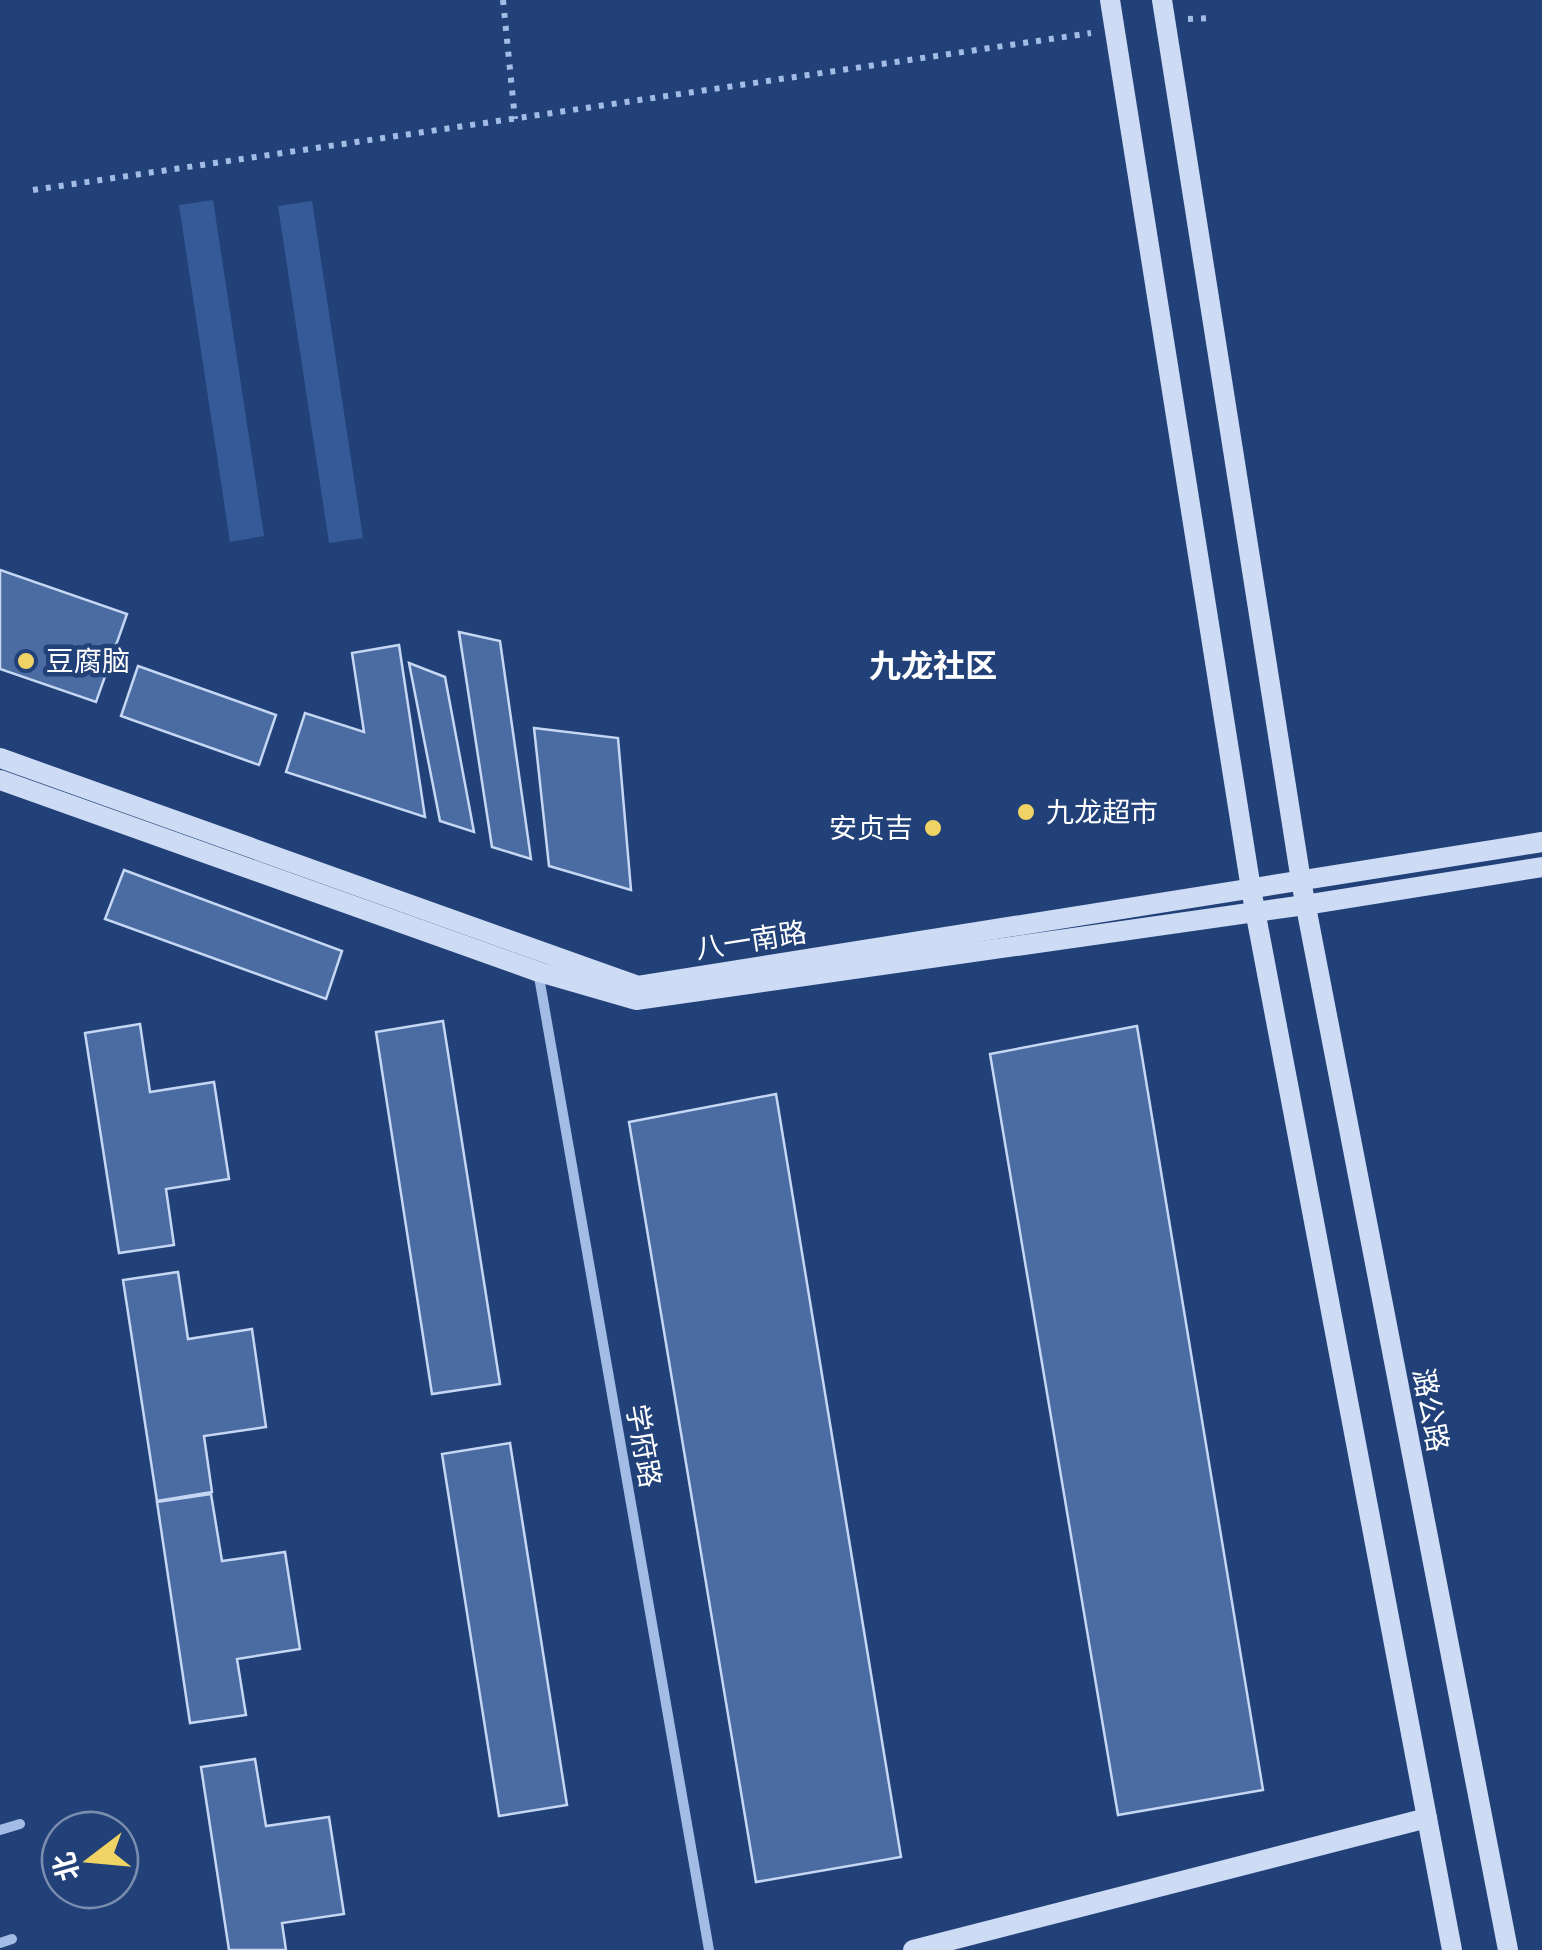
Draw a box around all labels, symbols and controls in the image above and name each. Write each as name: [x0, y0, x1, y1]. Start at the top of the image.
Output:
place label: 豆腐脑: [46, 643, 130, 678]
district label: 九龙社区: [869, 645, 997, 685]
marker: 豆腐脑: [15, 650, 37, 672]
place label: 九龙超市: [1046, 794, 1158, 829]
marker: 九龙超市: [1015, 801, 1037, 823]
place label: 安贞吉: [829, 810, 913, 845]
marker: 安贞吉: [922, 817, 944, 839]
street label: 八一南路: [693, 913, 809, 966]
street label: 潞公路: [1406, 1365, 1457, 1454]
street label: 学府路: [620, 1402, 669, 1490]
north arrow: [40, 1810, 140, 1910]
text: 北: [45, 1849, 86, 1885]

